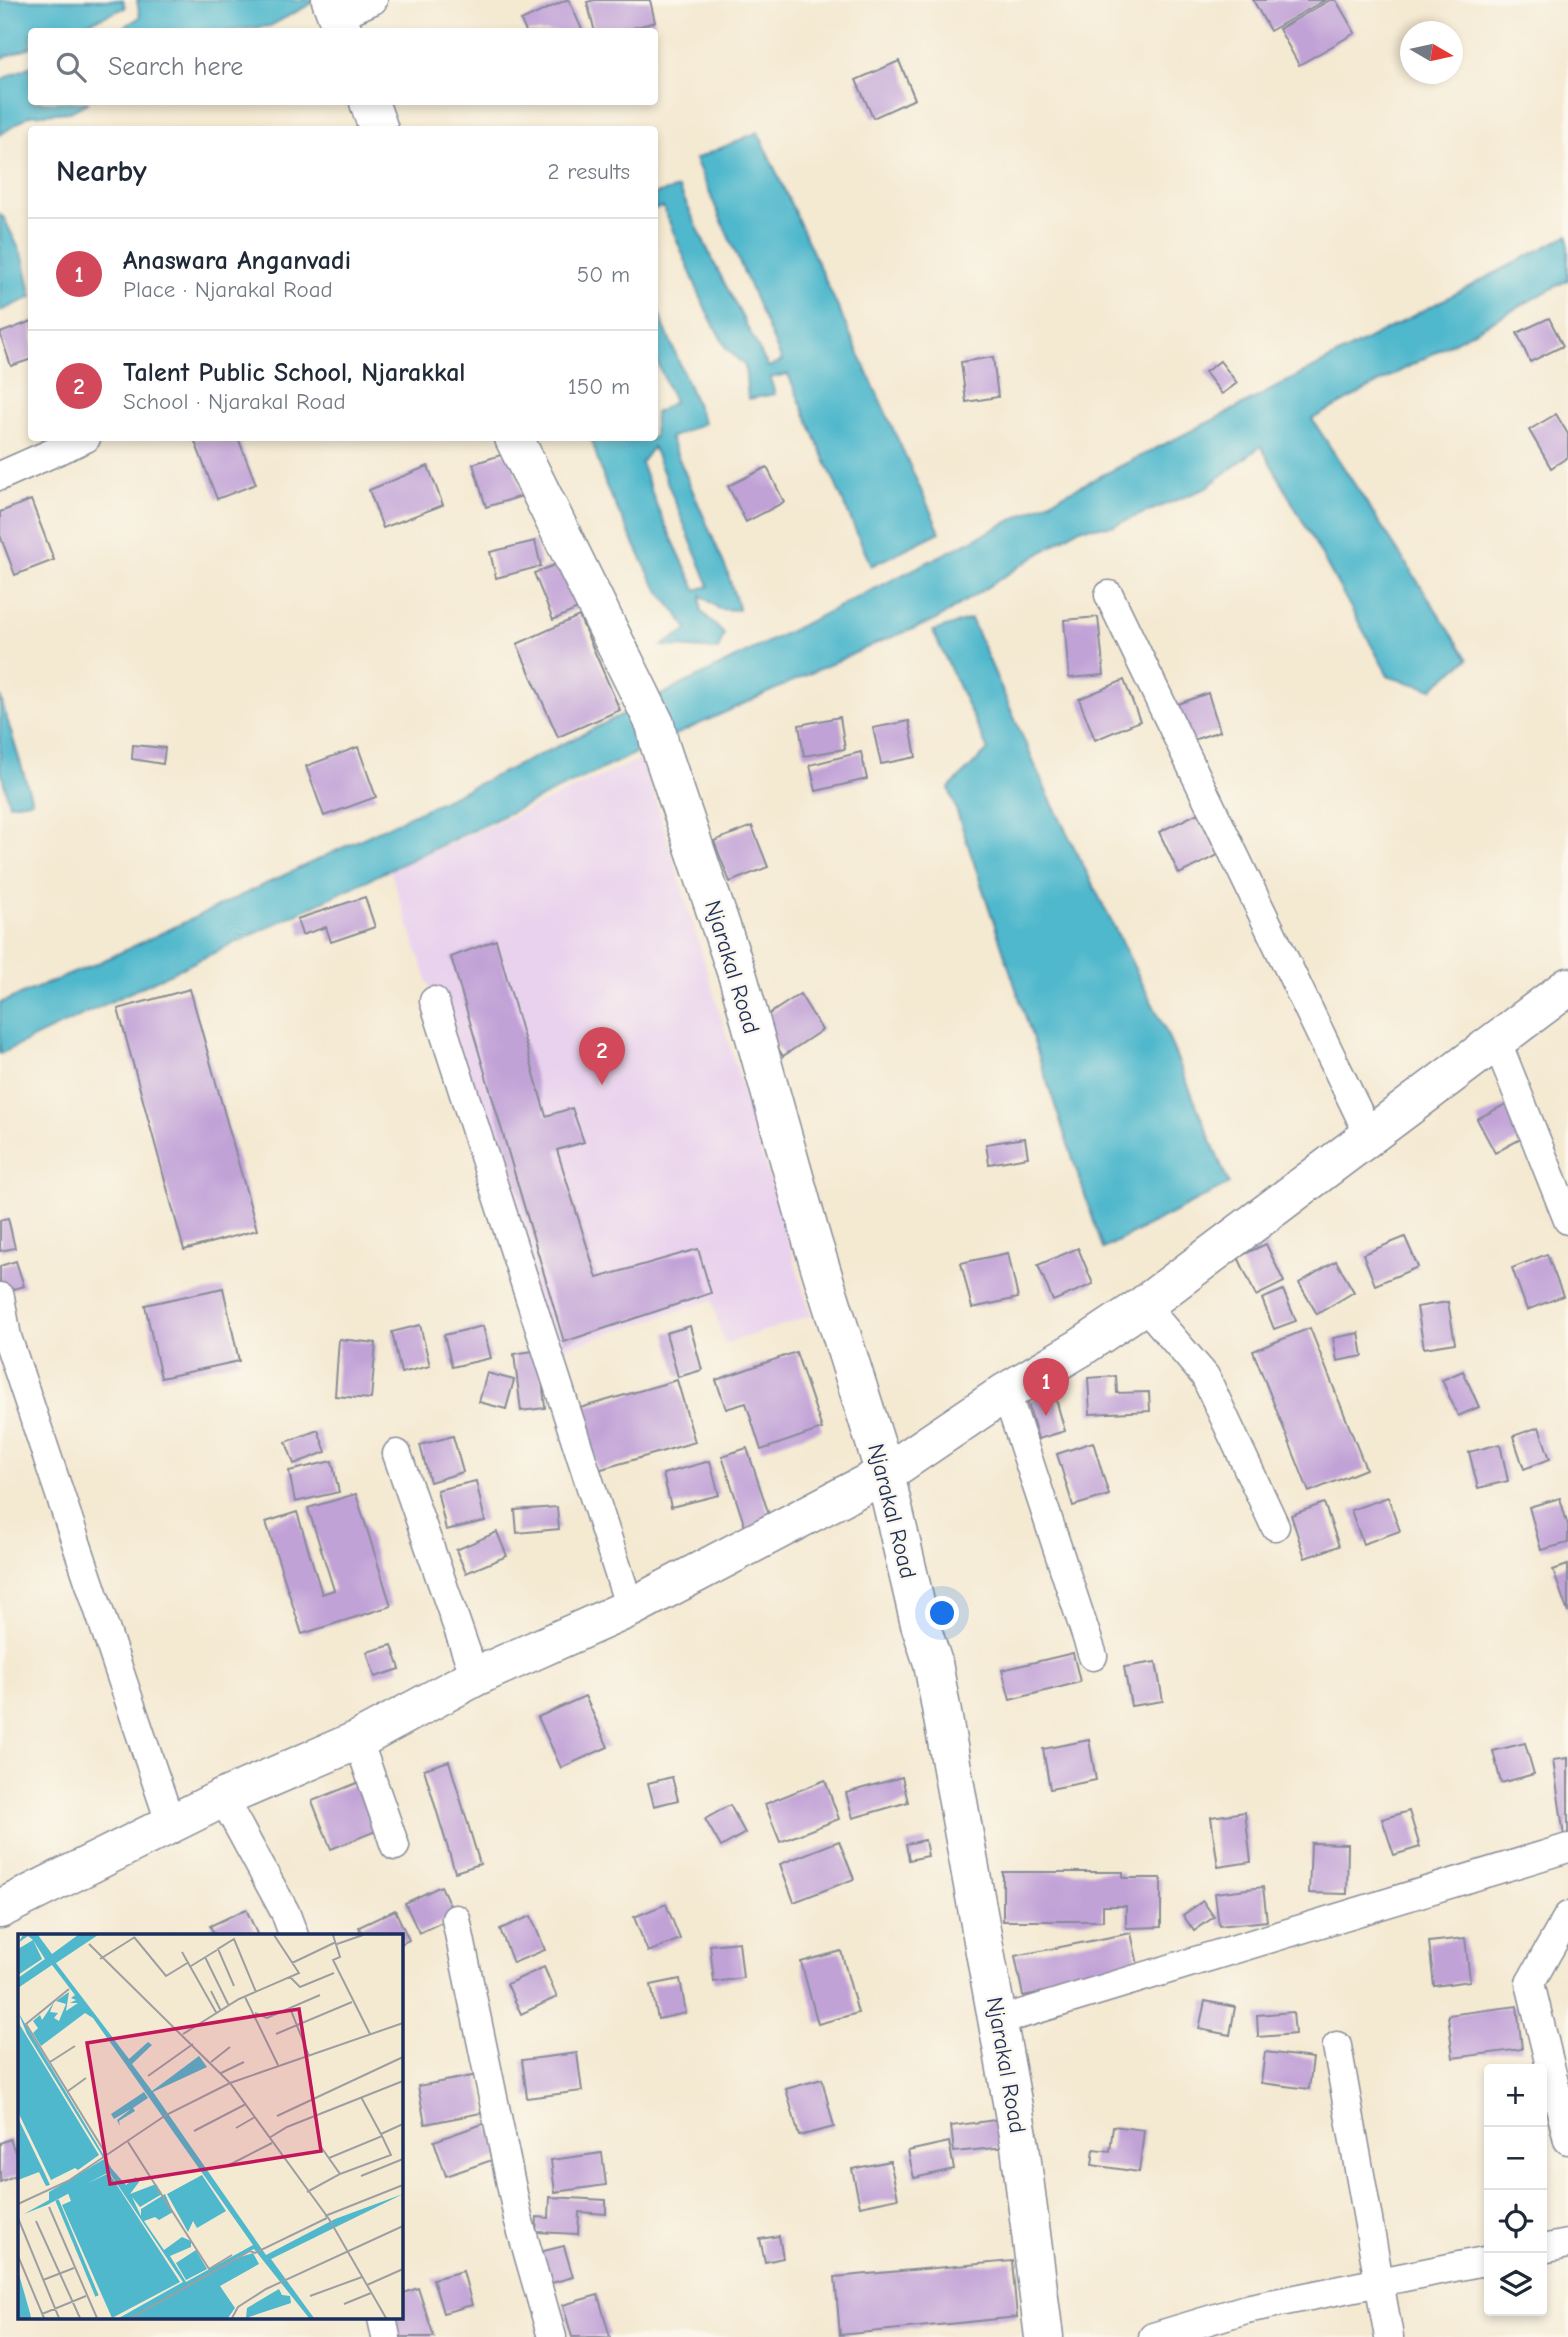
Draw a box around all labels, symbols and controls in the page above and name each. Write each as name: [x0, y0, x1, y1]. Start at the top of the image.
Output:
north arrow: [1400, 21, 1463, 84]
search box: [28, 28, 658, 105]
icon: search: [52, 48, 90, 86]
text: Search here: [108, 52, 243, 82]
text: Nearby: [56, 154, 147, 189]
text: 2 results: [548, 158, 630, 185]
text: Anaswara Anganvadi: [123, 246, 351, 276]
text: 1: [74, 261, 84, 288]
text: 50 m: [577, 261, 630, 288]
text: Place · Njarakal Road: [123, 276, 333, 303]
text: Talent Public School, Njarakkal: [123, 358, 466, 388]
text: 2: [73, 373, 85, 400]
text: 150 m: [568, 373, 630, 400]
text: School · Njarakal Road: [123, 388, 346, 415]
street label: Njarakal Road: [699, 897, 765, 1037]
pin: 2: [579, 1027, 625, 1085]
pin: 1: [1023, 1358, 1069, 1416]
street label: Njarakal Road: [862, 1441, 922, 1581]
your location: [925, 1596, 959, 1630]
inset map: [18, 1934, 402, 2320]
street label: Njarakal Road: [981, 1995, 1031, 2135]
map controls: [1484, 2064, 1547, 2316]
button: +: [1484, 2064, 1547, 2127]
button: −: [1484, 2127, 1547, 2190]
button: locate: [1484, 2190, 1547, 2253]
button: layers: [1484, 2253, 1547, 2316]

